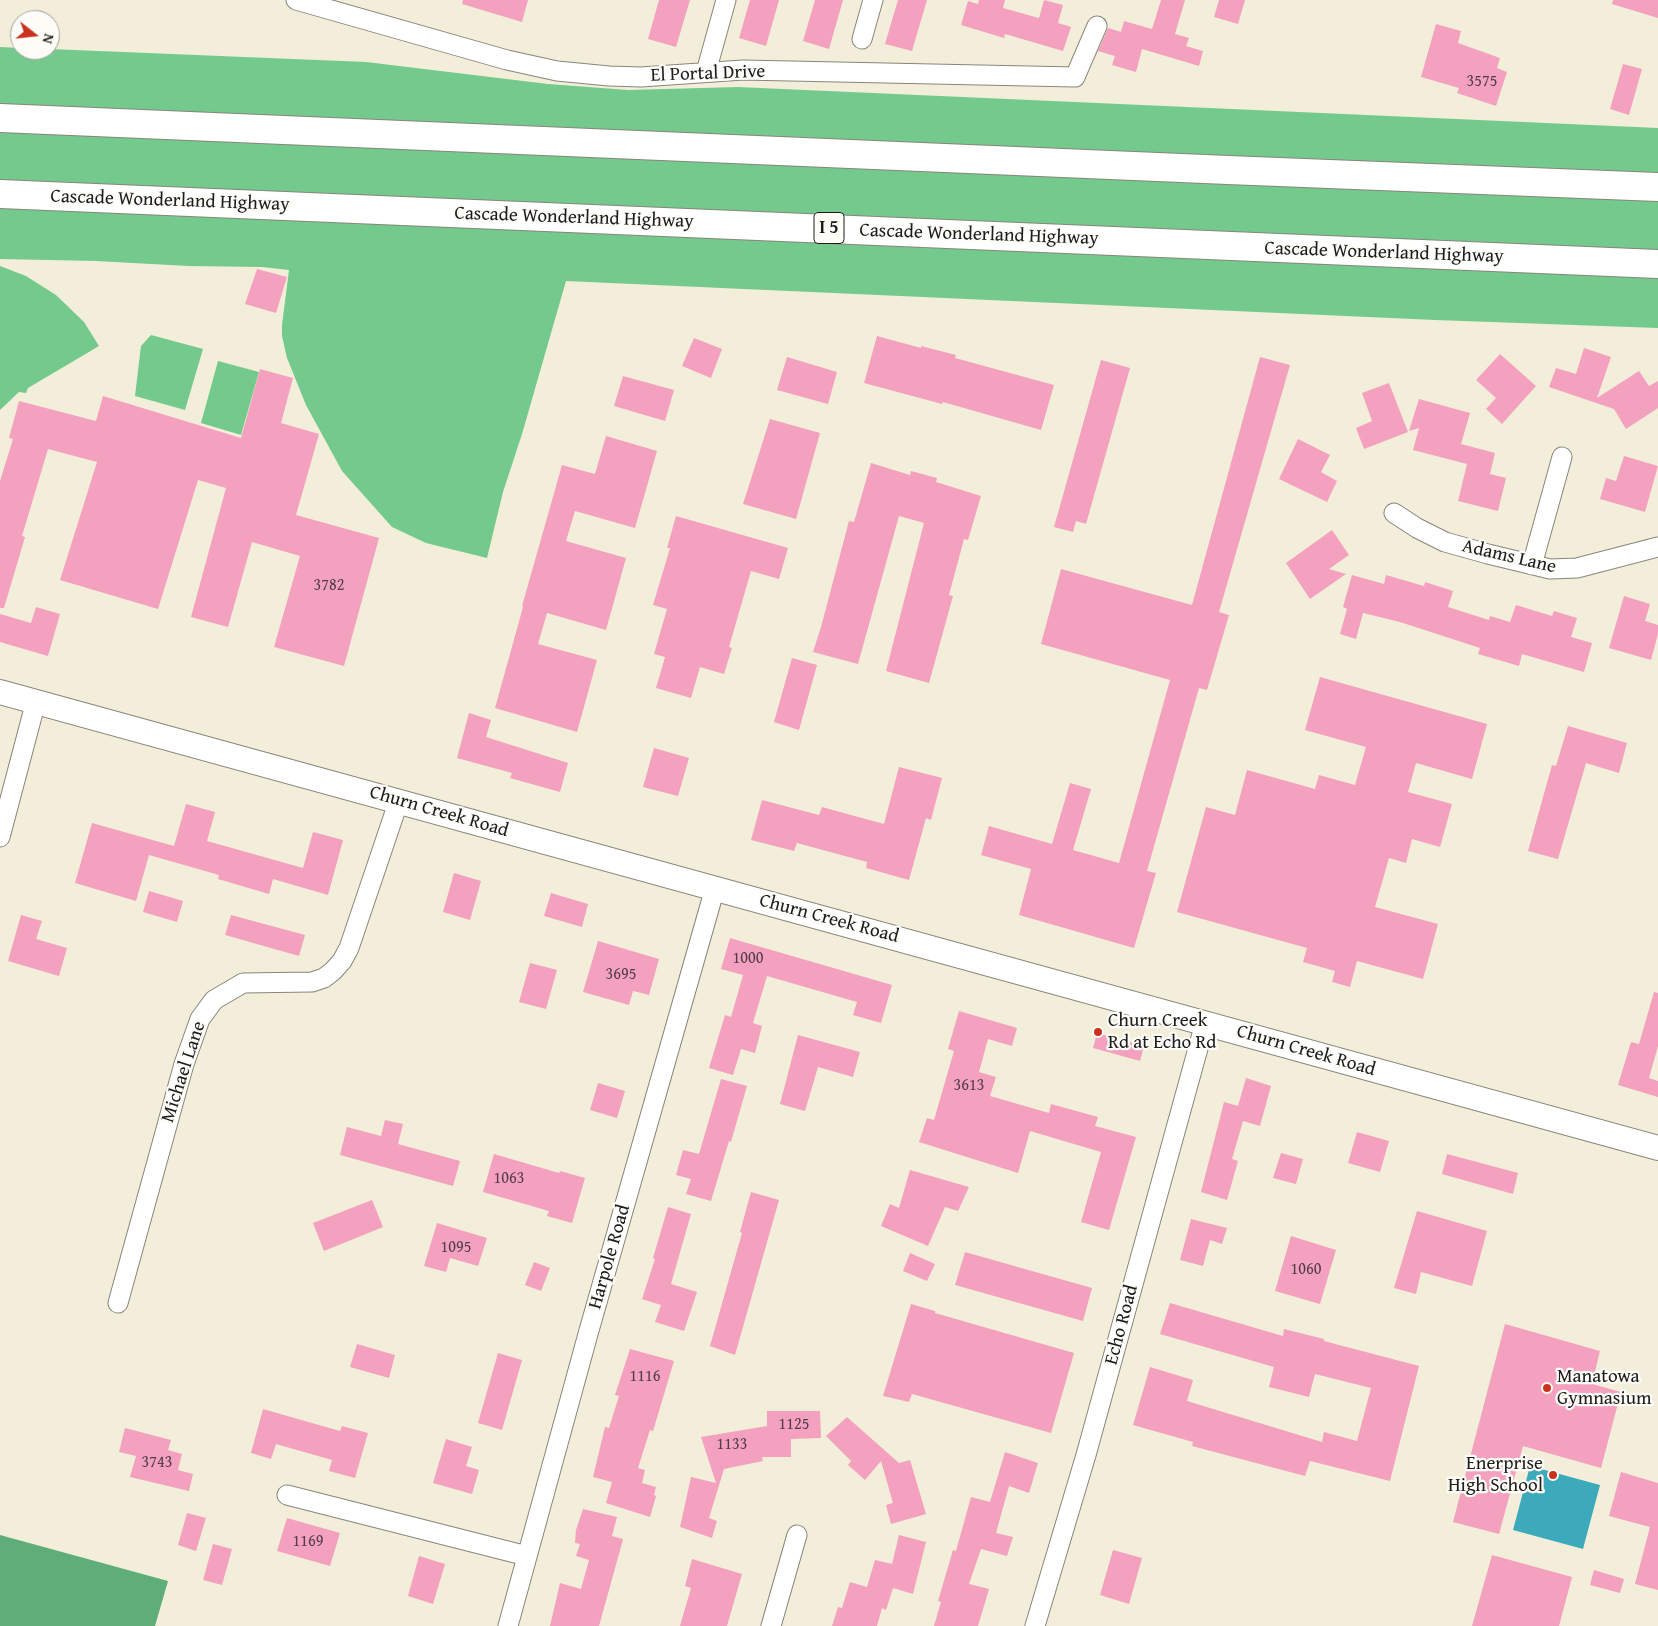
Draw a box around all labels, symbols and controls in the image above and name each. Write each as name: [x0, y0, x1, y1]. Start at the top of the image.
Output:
north arrow: [10, 10, 60, 60]
text: N: [38, 32, 59, 46]
street label: El Portal Drive: [650, 61, 766, 87]
house number: 3575: [1467, 72, 1497, 92]
street label: Cascade Wonderland Highway: [50, 185, 290, 217]
street label: Cascade Wonderland Highway: [454, 202, 694, 234]
road number: I 5: [814, 212, 844, 244]
street label: Cascade Wonderland Highway: [859, 219, 1099, 251]
street label: Cascade Wonderland Highway: [1264, 237, 1504, 269]
street label: Adams Lane: [1460, 535, 1558, 579]
house number: 3782: [314, 576, 344, 596]
street label: Churn Creek Road: [367, 781, 511, 843]
street label: Churn Creek Road: [757, 889, 901, 949]
house number: 1000: [733, 949, 763, 969]
house number: 3695: [606, 965, 636, 985]
place label: Churn Creek Rd at Echo Rd: [1108, 1010, 1217, 1054]
street label: Michael Lane: [157, 1019, 211, 1125]
street label: Churn Creek Road: [1234, 1020, 1378, 1082]
marker: Churn Creek Rd at Echo Rd: [1092, 1026, 1104, 1038]
house number: 3613: [954, 1076, 984, 1096]
house number: 1063: [494, 1169, 524, 1189]
street label: Harpole Road: [584, 1202, 636, 1312]
house number: 1095: [441, 1238, 471, 1258]
house number: 1060: [1291, 1260, 1321, 1280]
street label: Echo Road: [1100, 1282, 1144, 1368]
place label: Manatowa Gymnasium: [1557, 1366, 1652, 1410]
house number: 1116: [630, 1367, 660, 1387]
marker: Manatowa Gymnasium: [1541, 1382, 1553, 1394]
house number: 1125: [779, 1415, 809, 1435]
house number: 1133: [717, 1435, 747, 1455]
house number: 3743: [142, 1453, 172, 1473]
place label: Enerprise High School: [1448, 1453, 1543, 1497]
marker: Enerprise High School: [1547, 1469, 1559, 1481]
house number: 1169: [293, 1532, 323, 1552]

